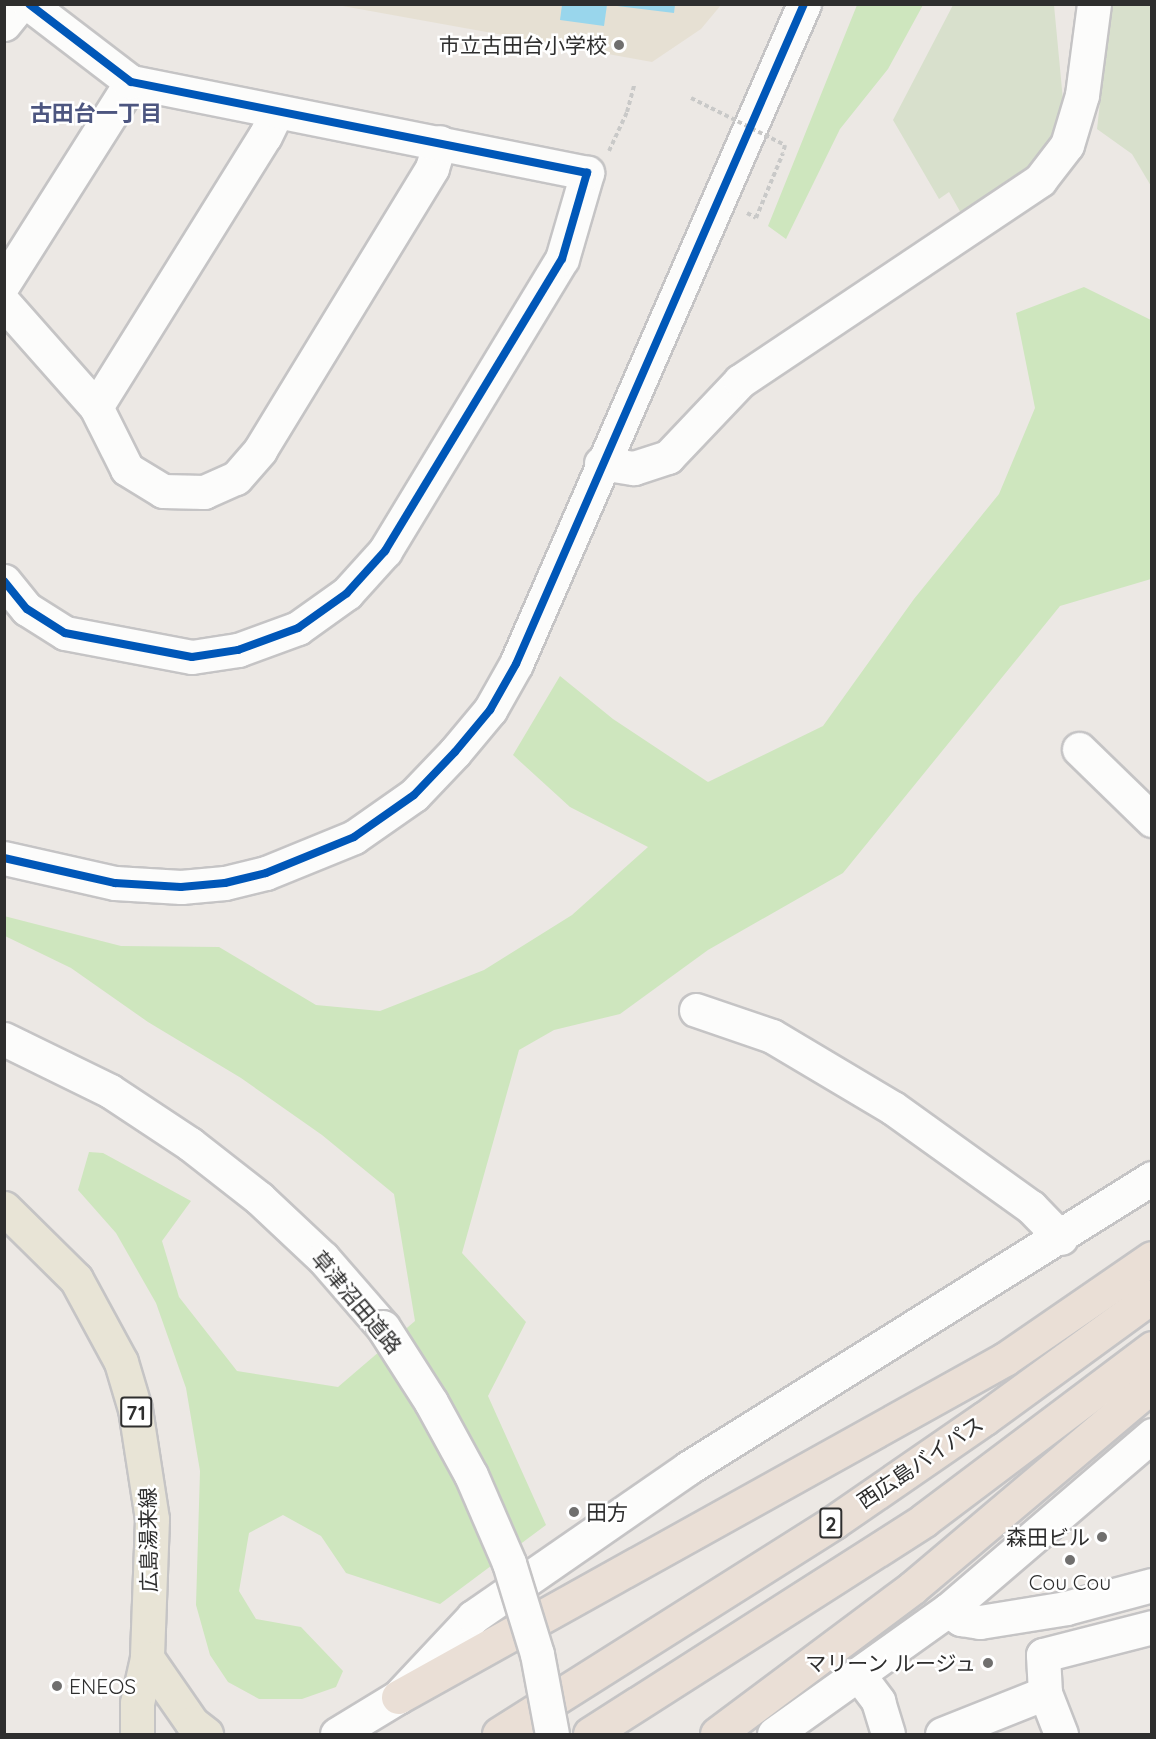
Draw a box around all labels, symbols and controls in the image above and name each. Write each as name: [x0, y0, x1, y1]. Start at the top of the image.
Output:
place label: 市立古田台小学校: [439, 32, 607, 58]
marker: 市立古田台小学校: [612, 38, 626, 52]
district label: 古田台一丁目: [30, 101, 162, 127]
street label: 草津沼田道路: [307, 1246, 407, 1358]
road number: 71: [120, 1395, 152, 1429]
street label: 西広島バイパス: [852, 1410, 988, 1514]
street label: 広島湯来線: [134, 1487, 162, 1593]
place label: 田方: [586, 1499, 628, 1525]
marker: 田方: [567, 1505, 581, 1519]
road number: 2: [819, 1506, 843, 1540]
place label: 森田ビル: [1006, 1524, 1090, 1550]
marker: 森田ビル: [1095, 1530, 1109, 1544]
marker: Cou Cou: [1063, 1553, 1077, 1567]
place label: Cou Cou: [1029, 1569, 1111, 1595]
place label: マリーン ルージュ: [802, 1650, 976, 1676]
marker: マリーン ルージュ: [981, 1656, 995, 1670]
place label: ENEOS: [69, 1673, 136, 1699]
marker: ENEOS: [50, 1679, 64, 1693]

